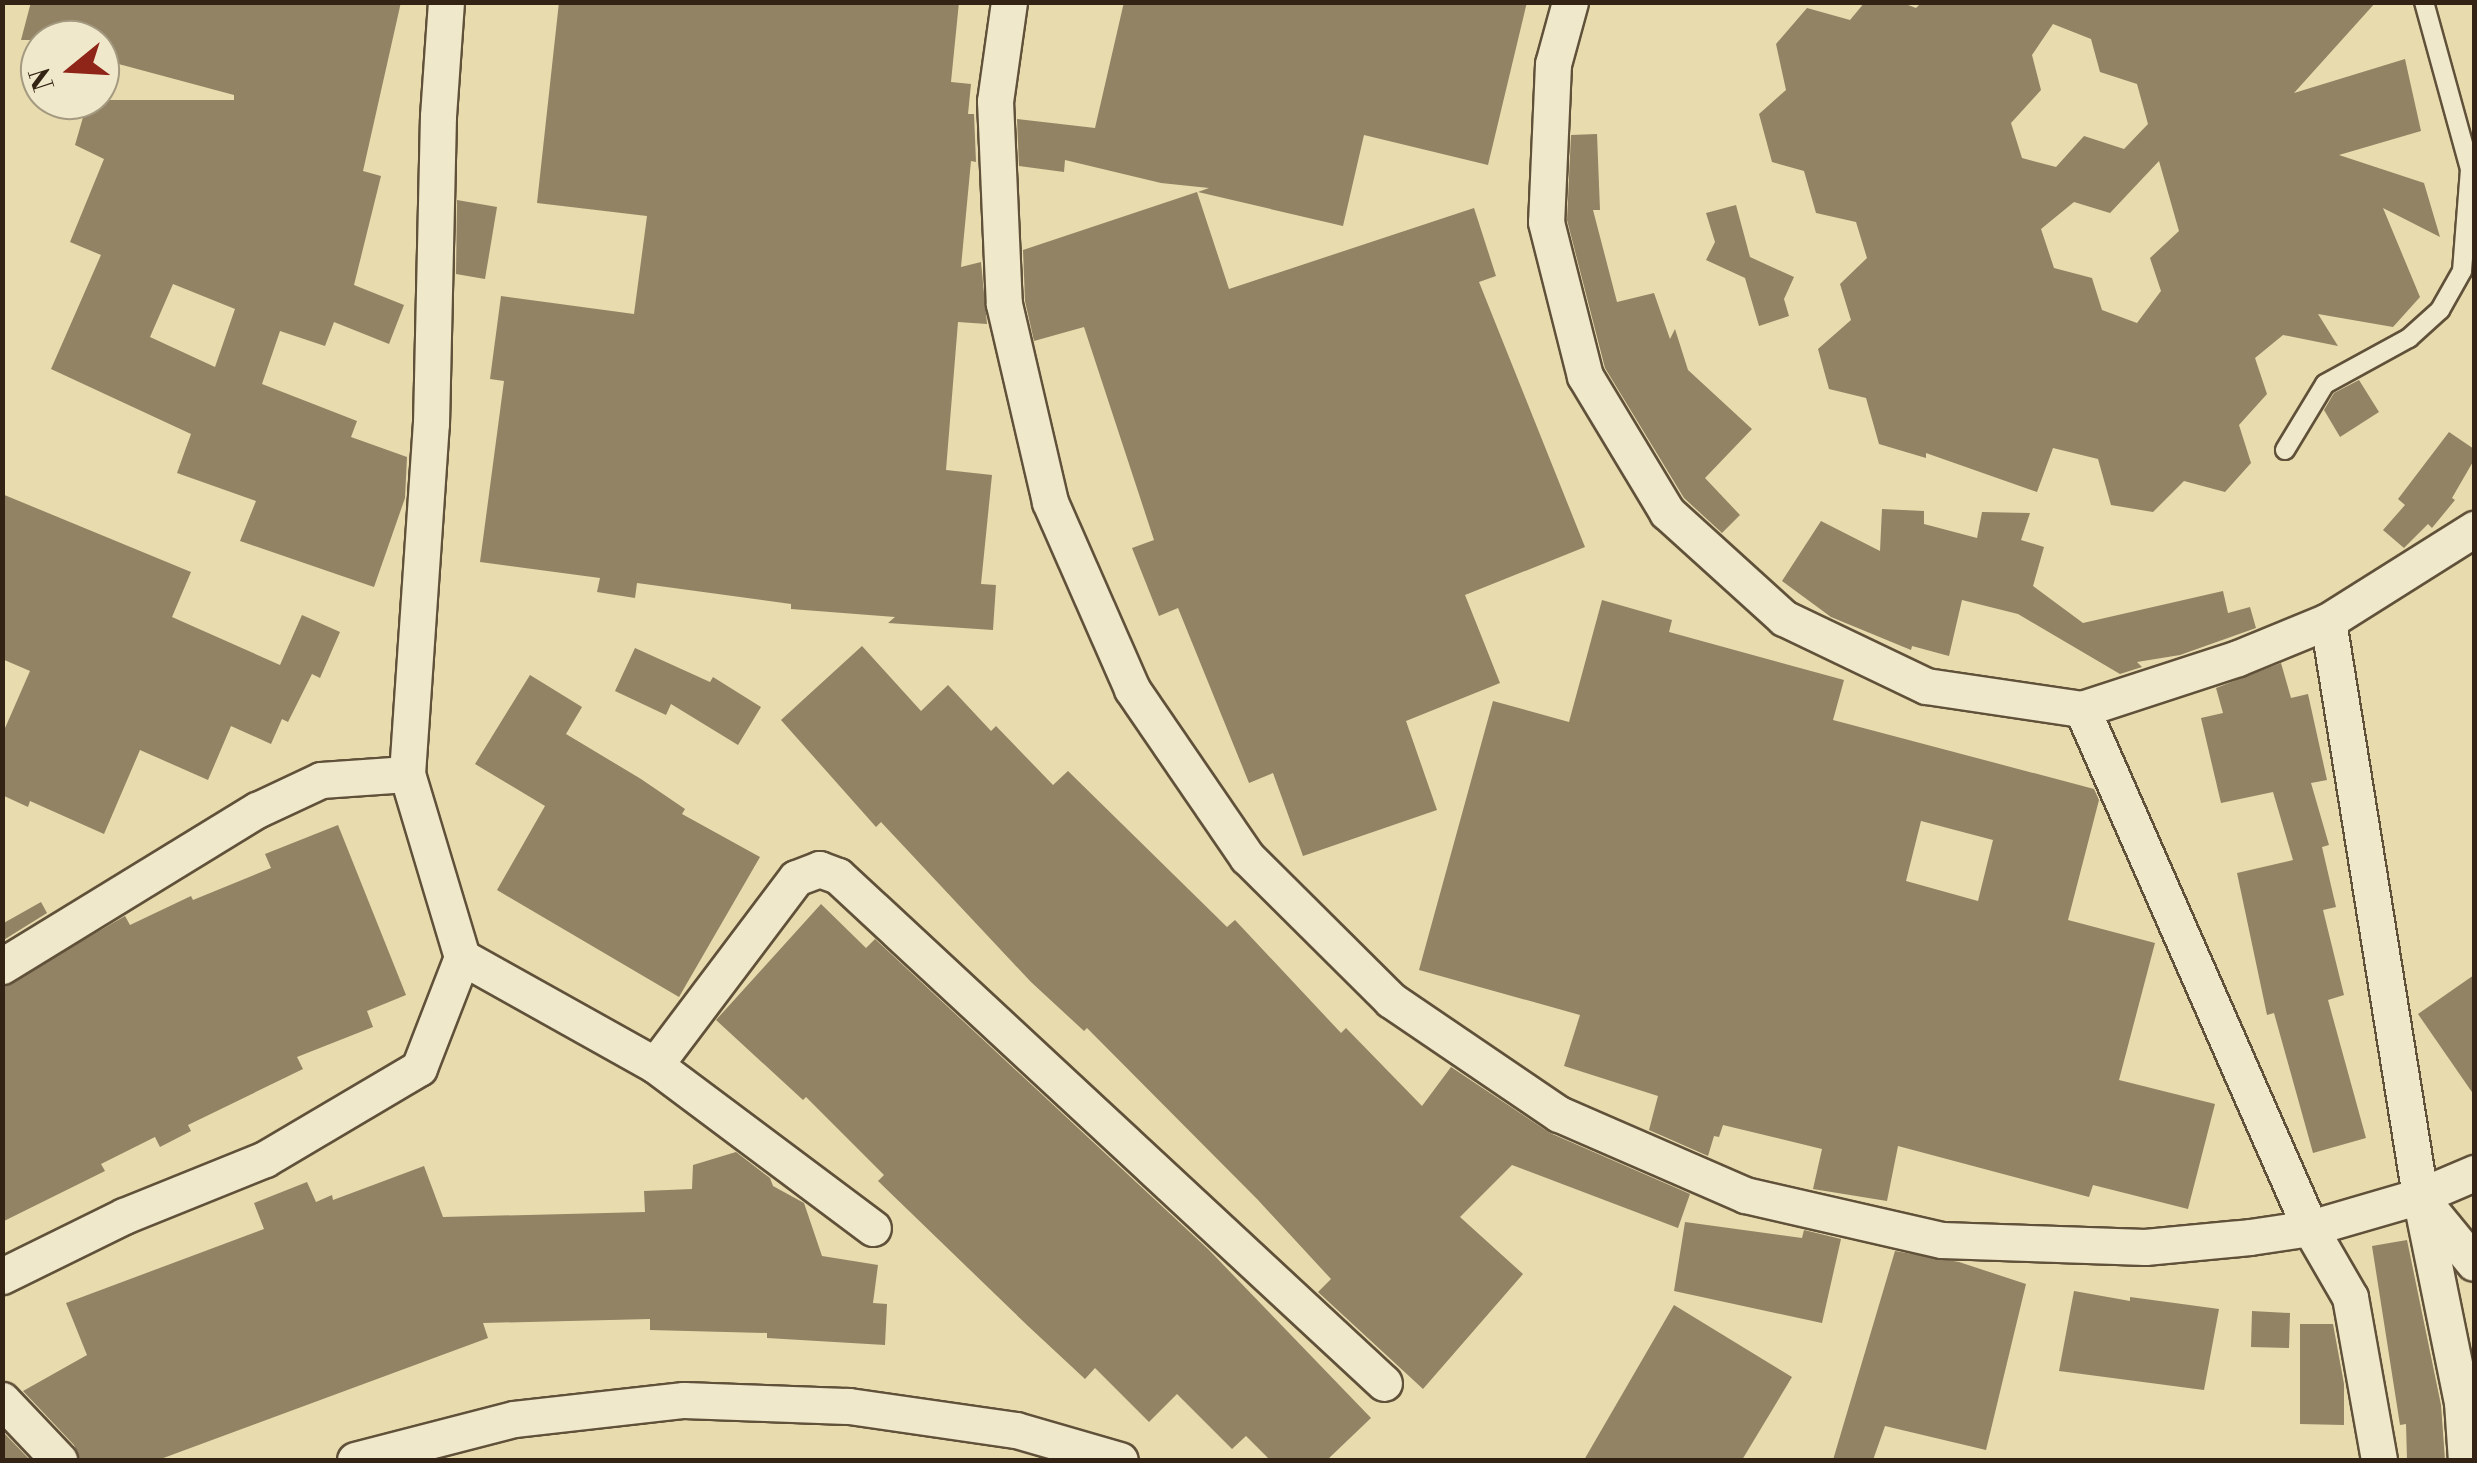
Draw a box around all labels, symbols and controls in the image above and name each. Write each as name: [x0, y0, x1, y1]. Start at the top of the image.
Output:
north arrow: [20, 20, 120, 120]
text: N: [23, 63, 63, 95]

